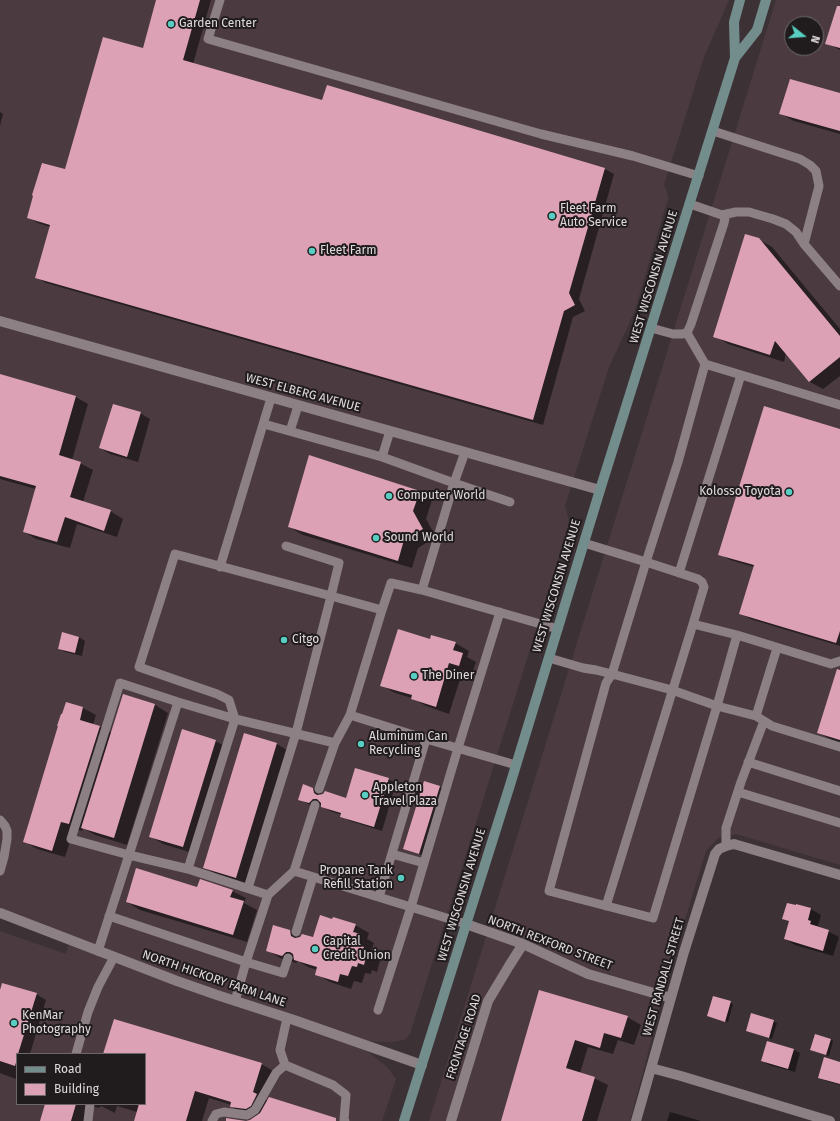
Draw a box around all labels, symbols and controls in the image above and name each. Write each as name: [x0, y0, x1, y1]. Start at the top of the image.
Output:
north arrow: [784, 16, 824, 56]
place label: Garden Center: [179, 17, 257, 31]
marker: Garden Center: [166, 19, 176, 29]
text: N: [808, 34, 822, 45]
place label: Fleet Farm Auto Service: [560, 202, 627, 230]
street label: WEST WISCONSIN AVENUE: [627, 209, 681, 345]
marker: Fleet Farm Auto Service: [547, 211, 557, 221]
place label: Fleet Farm: [320, 244, 376, 258]
marker: Fleet Farm: [307, 246, 317, 256]
street label: WEST ELBERG AVENUE: [244, 371, 362, 415]
place label: Kolosso Toyota: [699, 485, 781, 499]
marker: Kolosso Toyota: [784, 487, 794, 497]
place label: Computer World: [397, 489, 485, 503]
marker: Computer World: [384, 491, 394, 501]
street label: WEST WISCONSIN AVENUE: [530, 518, 584, 654]
place label: Sound World: [384, 531, 454, 545]
marker: Sound World: [371, 533, 381, 543]
place label: Citgo: [292, 633, 319, 647]
marker: Citgo: [279, 635, 289, 645]
place label: The Diner: [422, 669, 474, 683]
marker: The Diner: [409, 671, 419, 681]
place label: Aluminum Can Recycling: [369, 730, 448, 758]
marker: Aluminum Can Recycling: [356, 739, 366, 749]
place label: Appleton Travel Plaza: [373, 781, 437, 809]
marker: Appleton Travel Plaza: [360, 790, 370, 800]
street label: WEST WISCONSIN AVENUE: [435, 827, 489, 963]
place label: Propane Tank Refill Station: [319, 864, 393, 892]
marker: Propane Tank Refill Station: [396, 873, 406, 883]
street label: NORTH REXFORD STREET: [486, 913, 614, 973]
street label: WEST RANDALL STREET: [640, 916, 688, 1038]
place label: Capital Credit Union: [323, 935, 391, 963]
marker: Capital Credit Union: [310, 944, 320, 954]
street label: NORTH HICKORY FARM LANE: [140, 948, 288, 1010]
street label: FRONTAGE ROAD: [443, 992, 485, 1082]
place label: KenMar Photography: [22, 1009, 91, 1037]
marker: KenMar Photography: [9, 1018, 19, 1028]
legend: [16, 1053, 146, 1105]
text: Road: [54, 1062, 82, 1076]
text: Building: [54, 1082, 99, 1096]

